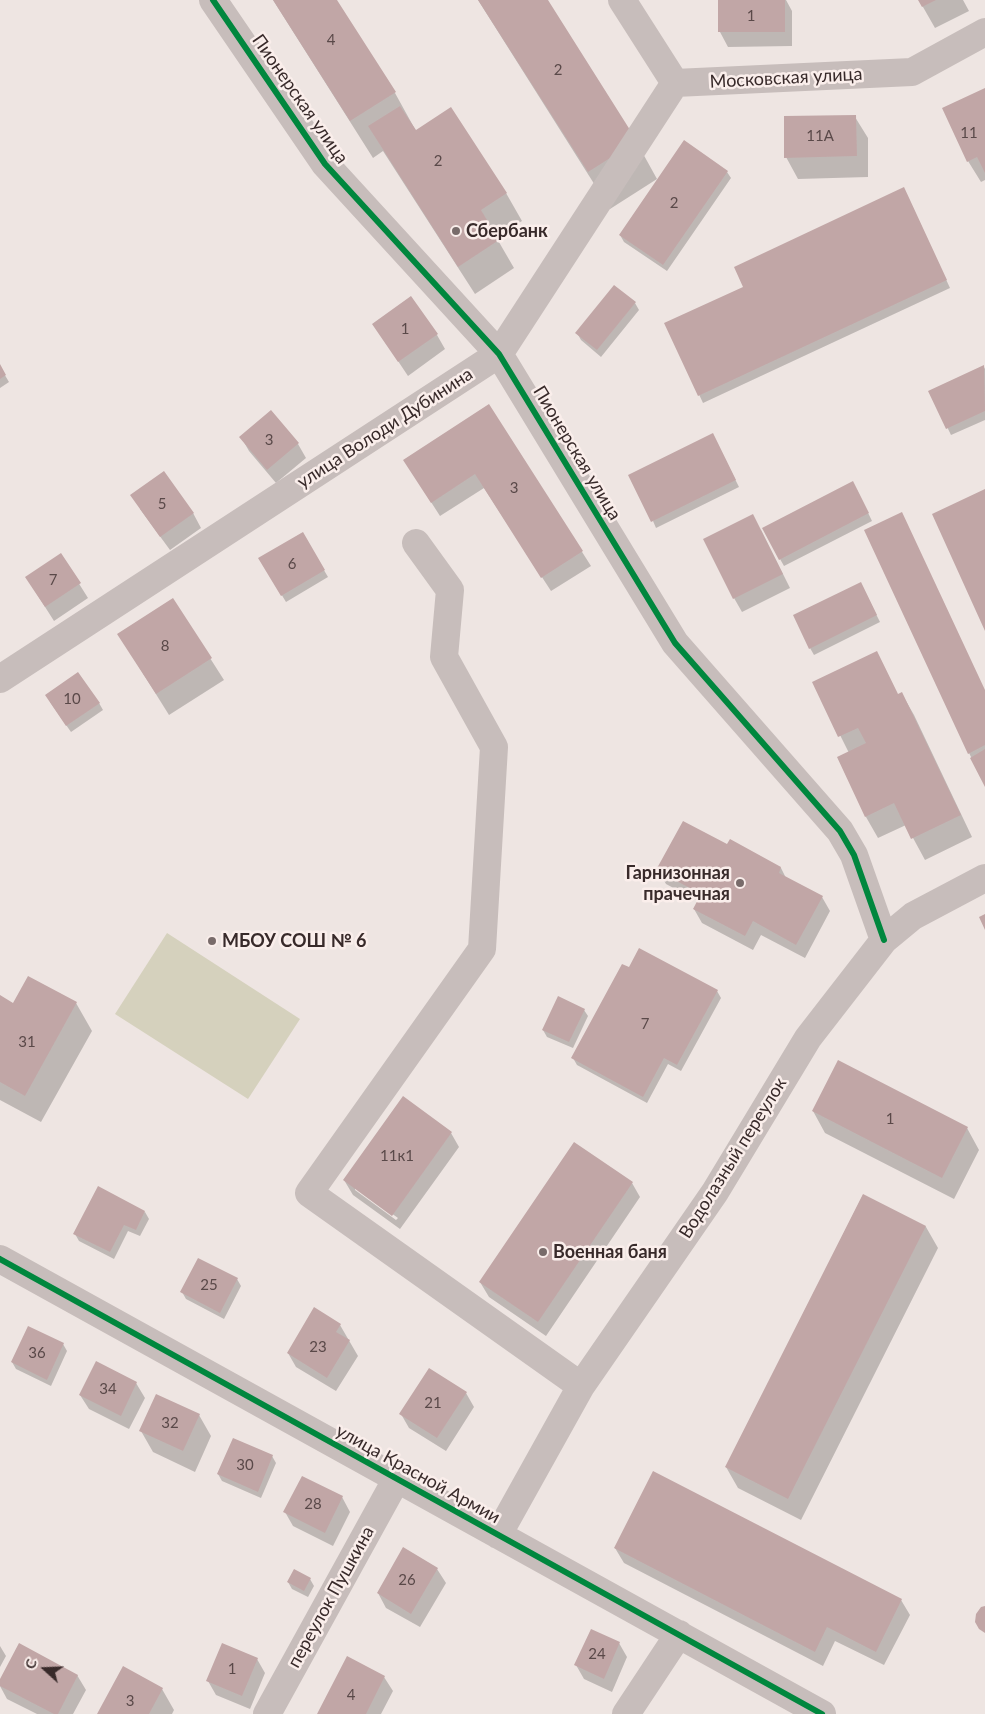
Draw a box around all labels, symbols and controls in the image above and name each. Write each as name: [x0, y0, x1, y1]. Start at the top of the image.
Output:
house number: 1: [747, 7, 755, 25]
street label: Пионерская улица: [247, 30, 353, 168]
house number: 4: [327, 31, 335, 49]
house number: 2: [554, 61, 562, 79]
street label: Московская улица: [709, 63, 863, 93]
house number: 11: [960, 124, 978, 142]
house number: 11А: [806, 127, 834, 145]
house number: 2: [434, 152, 442, 170]
house number: 2: [670, 194, 678, 212]
place label: Сбербанк: [466, 220, 548, 242]
marker: Сбербанк: [450, 225, 462, 237]
house number: 1: [401, 320, 409, 338]
street label: улица Володи Дубинина: [293, 363, 477, 493]
street label: Пионерская улица: [528, 382, 626, 524]
house number: 3: [265, 431, 273, 449]
house number: 3: [510, 479, 518, 497]
house number: 5: [158, 495, 166, 513]
house number: 6: [288, 555, 296, 573]
house number: 7: [49, 571, 57, 589]
house number: 8: [161, 637, 169, 655]
house number: 10: [63, 690, 81, 708]
place label: Гарнизонная прачечная: [626, 862, 730, 904]
marker: Гарнизонная прачечная: [734, 877, 746, 889]
place label: МБОУ СОШ № 6: [222, 930, 366, 952]
marker: МБОУ СОШ № 6: [206, 935, 218, 947]
house number: 7: [641, 1015, 649, 1033]
house number: 31: [18, 1033, 36, 1051]
street label: Водолазный переулок: [675, 1074, 791, 1242]
house number: 1: [886, 1110, 894, 1128]
house number: 11к1: [380, 1147, 414, 1165]
place label: Военная баня: [553, 1241, 667, 1263]
marker: Военная баня: [537, 1246, 549, 1258]
house number: 25: [200, 1276, 218, 1294]
house number: 23: [309, 1338, 327, 1356]
house number: 36: [28, 1344, 46, 1362]
house number: 34: [99, 1380, 117, 1398]
house number: 21: [424, 1394, 442, 1412]
house number: 32: [161, 1414, 179, 1432]
street label: улица Красной Армии: [332, 1420, 504, 1528]
house number: 30: [236, 1456, 254, 1474]
house number: 28: [304, 1495, 322, 1513]
street label: переулок Пушкина: [283, 1523, 379, 1671]
house number: 26: [398, 1571, 416, 1589]
north arrow: [20, 1644, 70, 1694]
house number: 24: [588, 1645, 606, 1663]
text: С: [21, 1656, 40, 1671]
house number: 1: [228, 1660, 236, 1678]
house number: 4: [347, 1686, 355, 1704]
house number: 3: [126, 1692, 134, 1710]

